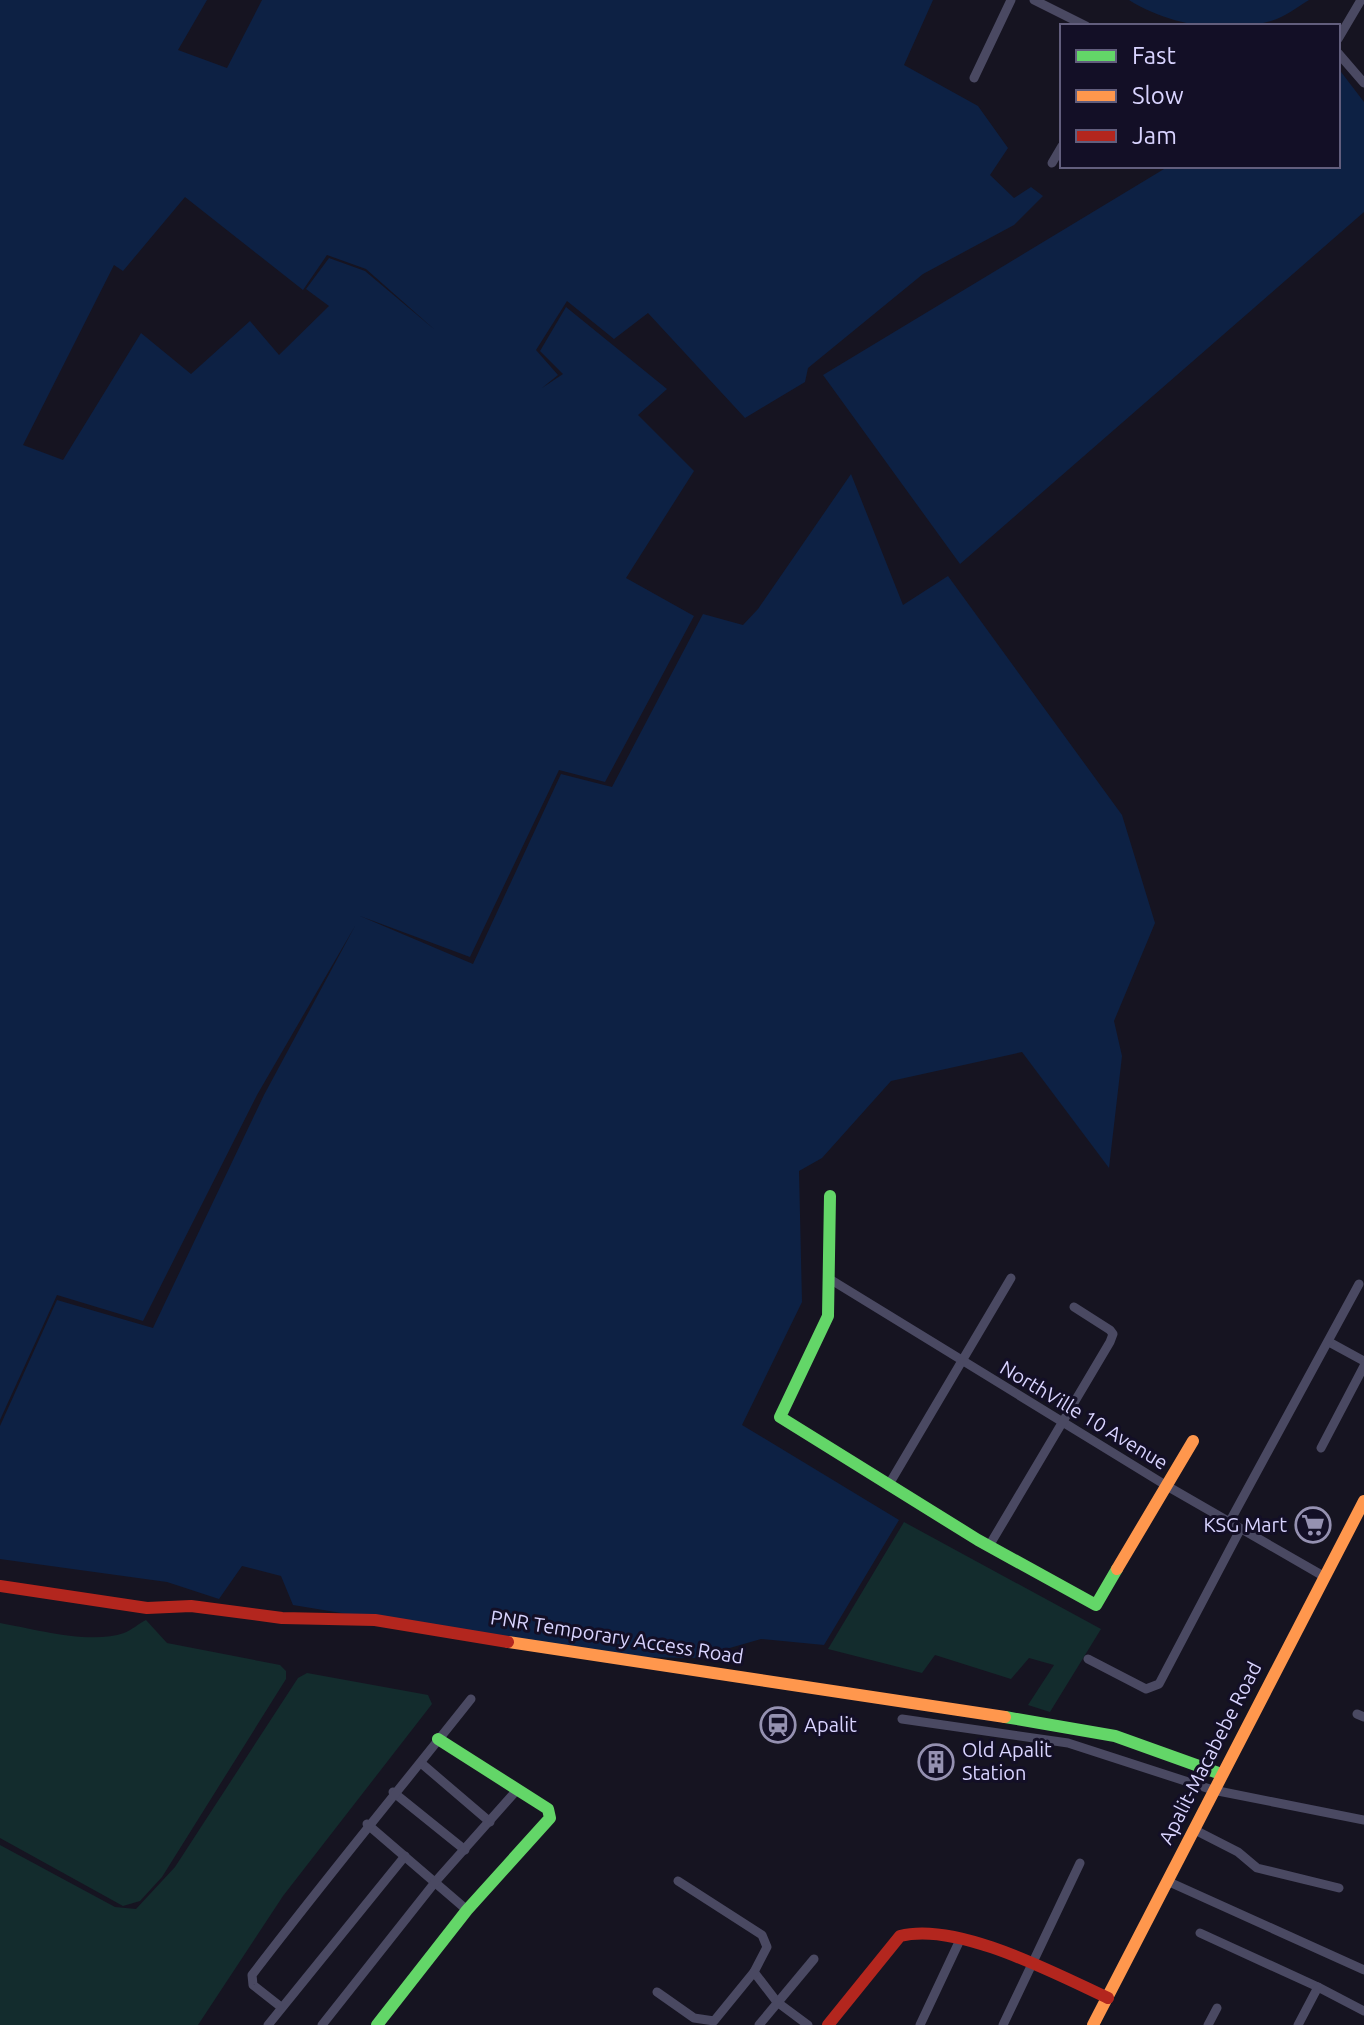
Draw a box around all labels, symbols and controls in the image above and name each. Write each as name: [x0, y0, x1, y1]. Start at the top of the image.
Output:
legend: [1060, 24, 1340, 168]
text: Fast: [1132, 42, 1176, 69]
text: Slow: [1132, 82, 1184, 109]
text: Jam: [1132, 122, 1177, 149]
street label: NorthVille 10 Avenue: [996, 1355, 1172, 1474]
supermarket icon: KSG Mart: [1294, 1506, 1332, 1544]
place label: KSG Mart: [1203, 1513, 1287, 1536]
street label: PNR Temporary Access Road: [489, 1605, 745, 1668]
street label: Apalit-Macabebe Road: [1154, 1658, 1266, 1848]
station icon: Apalit: [759, 1706, 797, 1744]
place label: Apalit: [804, 1713, 857, 1736]
place label: Old Apalit Station: [962, 1738, 1052, 1784]
building icon: Old Apalit Station: [917, 1743, 955, 1781]

